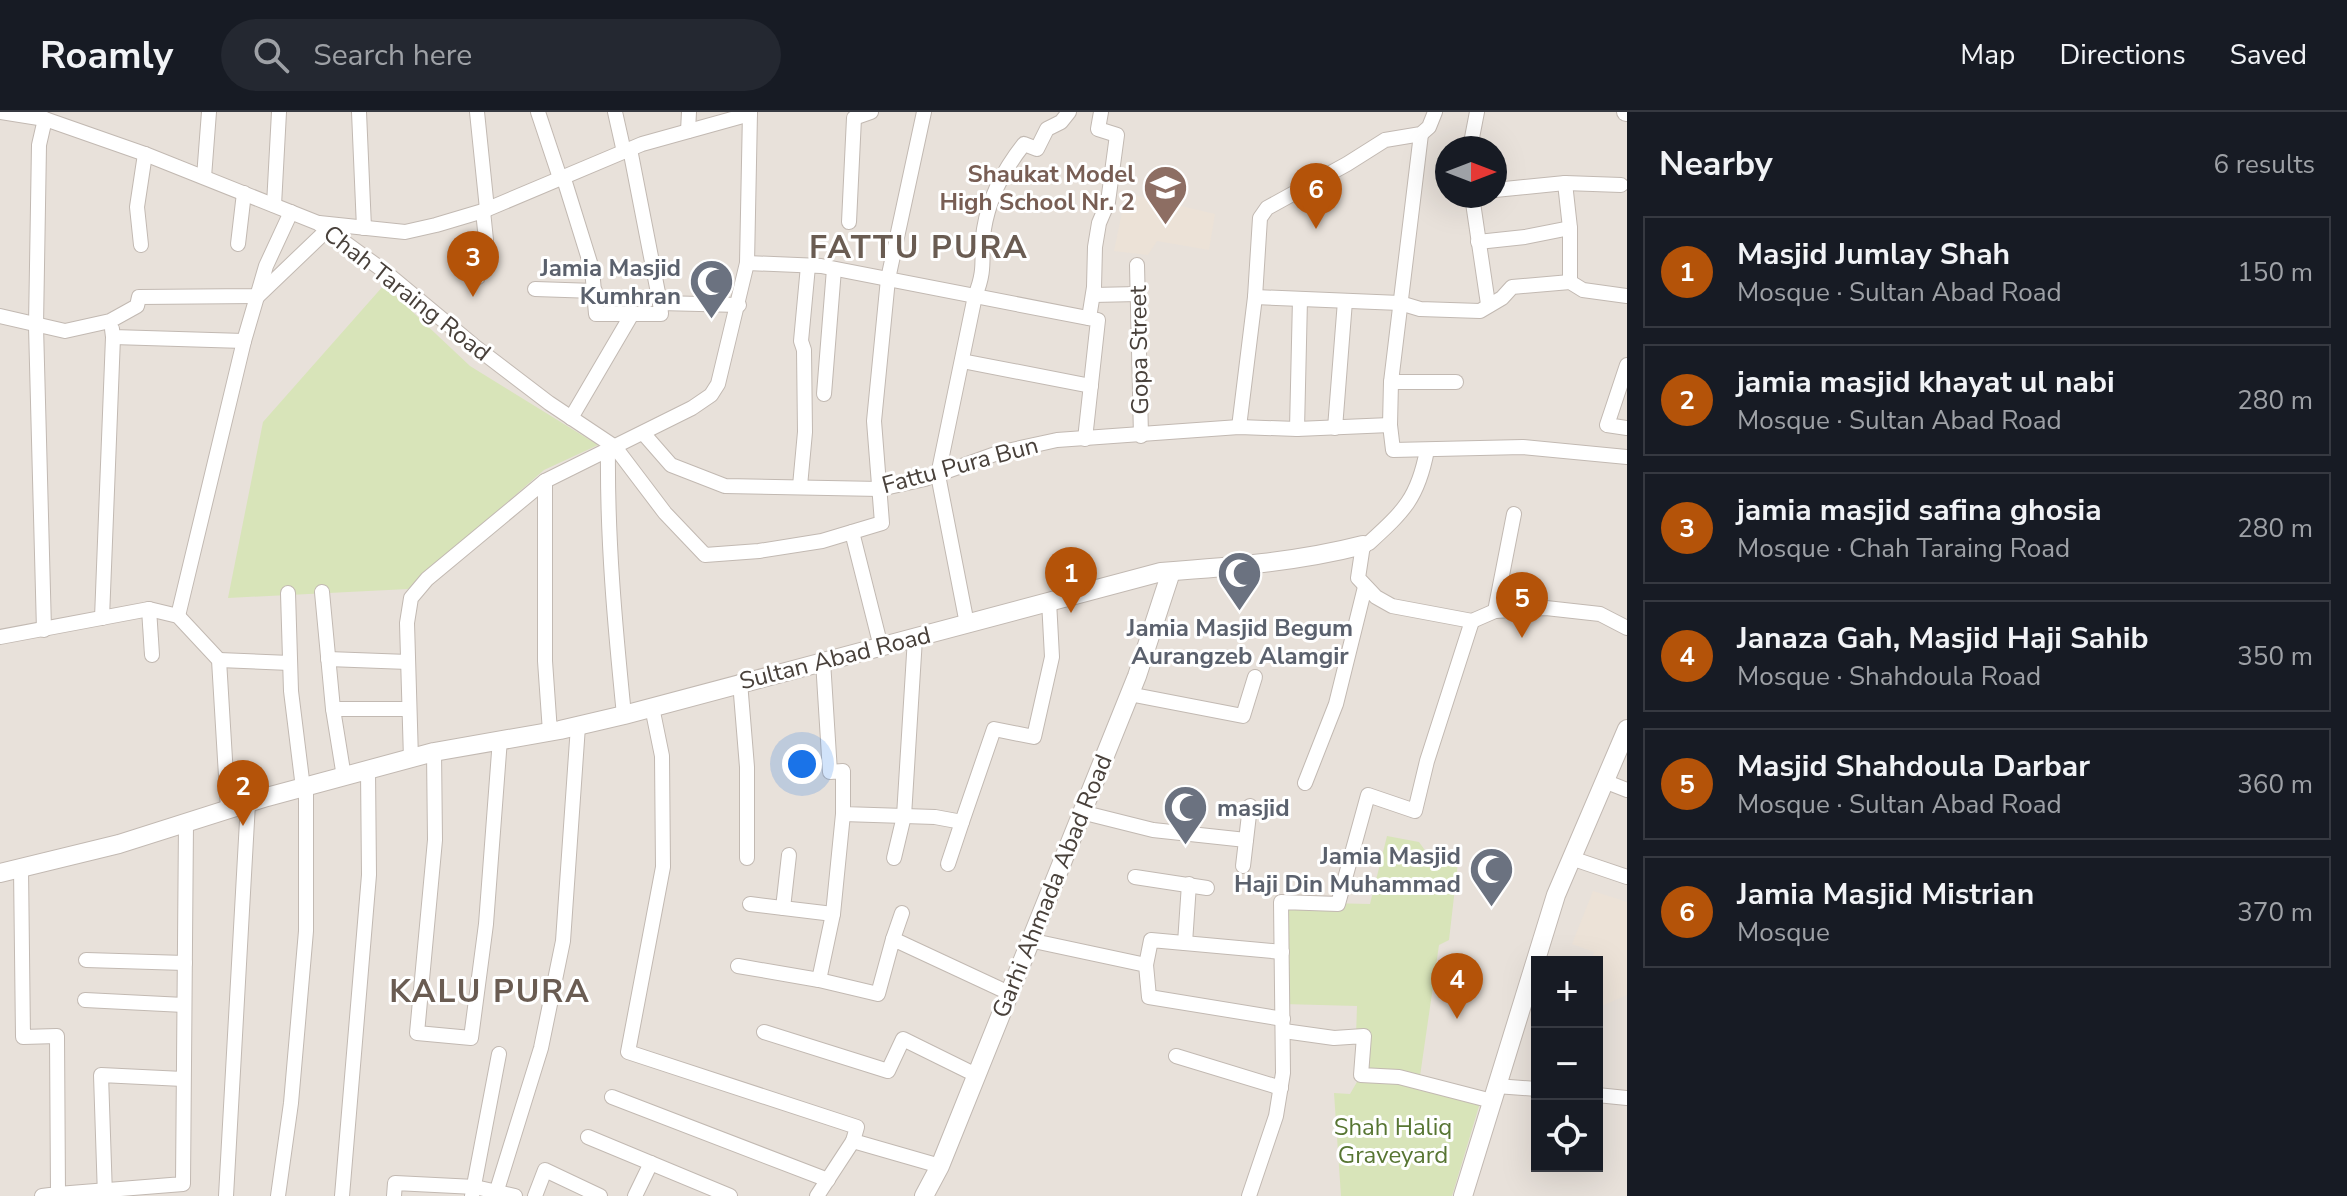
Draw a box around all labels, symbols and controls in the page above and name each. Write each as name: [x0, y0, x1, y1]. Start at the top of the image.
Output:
search box: [221, 19, 781, 91]
text: Roamly: [40, 30, 173, 81]
icon: search: [249, 33, 293, 77]
text: Search here: [313, 35, 472, 76]
text: Map: [1960, 36, 2015, 74]
text: Directions: [2059, 36, 2186, 74]
text: Saved: [2230, 36, 2307, 74]
north arrow: [1435, 136, 1507, 208]
text: Nearby: [1659, 141, 1773, 187]
text: 6 results: [2214, 147, 2315, 182]
place label: Shaukat Model High School Nr. 2: [939, 158, 1135, 218]
pin: 6: [1290, 163, 1342, 229]
school or university icon: Shaukat Model High School Nr. 2: [1142, 164, 1190, 227]
street label: Chah Taraing Road: [317, 218, 497, 368]
district label: FATTU PURA: [809, 226, 1029, 269]
pin: 3: [447, 231, 499, 297]
text: Masjid Jumlay Shah: [1737, 234, 2010, 275]
place label: Jamia Masjid Kumhran: [539, 252, 681, 312]
text: 1: [1679, 255, 1695, 290]
text: 150 m: [2237, 255, 2313, 290]
mosque icon: Jamia Masjid Kumhran: [688, 258, 736, 321]
text: Mosque · Sultan Abad Road: [1737, 275, 2062, 310]
street label: Gopa Street: [1122, 285, 1156, 415]
text: jamia masjid khayat ul nabi: [1737, 362, 2115, 403]
text: 2: [1679, 383, 1695, 418]
text: 280 m: [2237, 383, 2313, 418]
text: Mosque · Sultan Abad Road: [1737, 403, 2062, 438]
street label: Fattu Pura Bun: [878, 429, 1042, 501]
text: jamia masjid safina ghosia: [1737, 490, 2102, 531]
text: 3: [1679, 511, 1695, 546]
text: 280 m: [2237, 511, 2313, 546]
text: Mosque · Chah Taraing Road: [1737, 531, 2070, 566]
pin: 1: [1045, 547, 1097, 613]
mosque icon: Jamia Masjid Begum Aurangzeb Alamgir: [1216, 550, 1264, 613]
pin: 5: [1496, 572, 1548, 638]
place label: Jamia Masjid Begum Aurangzeb Alamgir: [1126, 612, 1353, 672]
text: Janaza Gah, Masjid Haji Sahib: [1737, 618, 2148, 659]
street label: Sultan Abad Road: [736, 619, 934, 697]
text: 4: [1679, 639, 1695, 674]
text: 350 m: [2237, 639, 2313, 674]
text: Mosque · Shahdoula Road: [1737, 659, 2041, 694]
your location: [782, 744, 822, 784]
text: Masjid Shahdoula Darbar: [1737, 746, 2090, 787]
street label: Garhi Ahmada Abad Road: [984, 749, 1120, 1023]
pin: 2: [217, 760, 269, 826]
text: 5: [1679, 767, 1695, 802]
text: 360 m: [2237, 767, 2313, 802]
mosque icon: masjid: [1162, 784, 1210, 847]
text: Mosque · Sultan Abad Road: [1737, 787, 2062, 822]
place label: masjid: [1217, 792, 1290, 824]
place label: Jamia Masjid Haji Din Muhammad: [1234, 840, 1461, 900]
mosque icon: Jamia Masjid Haji Din Muhammad: [1468, 846, 1516, 909]
text: Jamia Masjid Mistrian: [1737, 874, 2034, 915]
text: 6: [1679, 895, 1695, 930]
text: 370 m: [2237, 895, 2313, 930]
text: Mosque: [1737, 915, 1830, 950]
pin: 4: [1431, 953, 1483, 1019]
map controls: [1531, 956, 1603, 1172]
button: +: [1531, 956, 1603, 1028]
district label: KALU PURA: [389, 970, 591, 1013]
button: −: [1531, 1028, 1603, 1100]
button: locate: [1531, 1100, 1603, 1172]
park label: Shah Haliq Graveyard: [1334, 1111, 1452, 1171]

